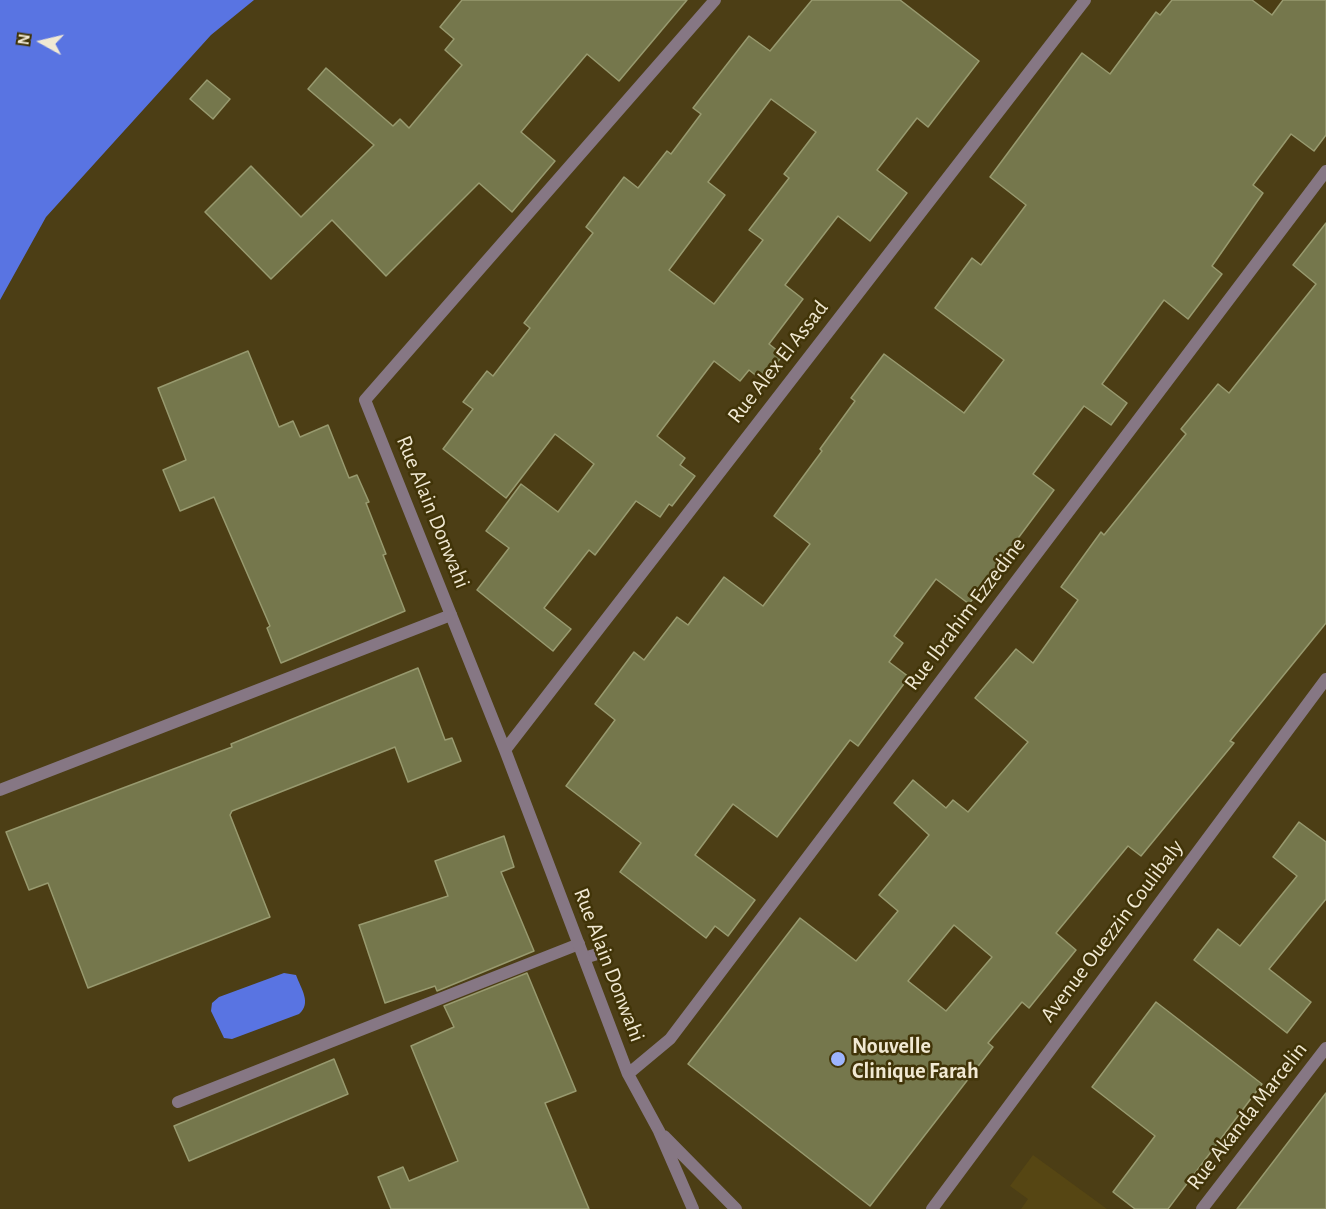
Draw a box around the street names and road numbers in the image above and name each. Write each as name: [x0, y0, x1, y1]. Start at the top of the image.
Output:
street label: Rue Alex El Assad: [722, 295, 834, 429]
street label: Rue Alain Donwahi: [390, 432, 476, 592]
street label: Rue Ibrahim Ezzedine: [899, 532, 1031, 696]
street label: Avenue Ouezzin Coulibaly: [1035, 835, 1189, 1027]
street label: Rue Alain Donwahi: [568, 884, 650, 1046]
street label: Rue Akanda Marcelin: [1181, 1037, 1313, 1195]

